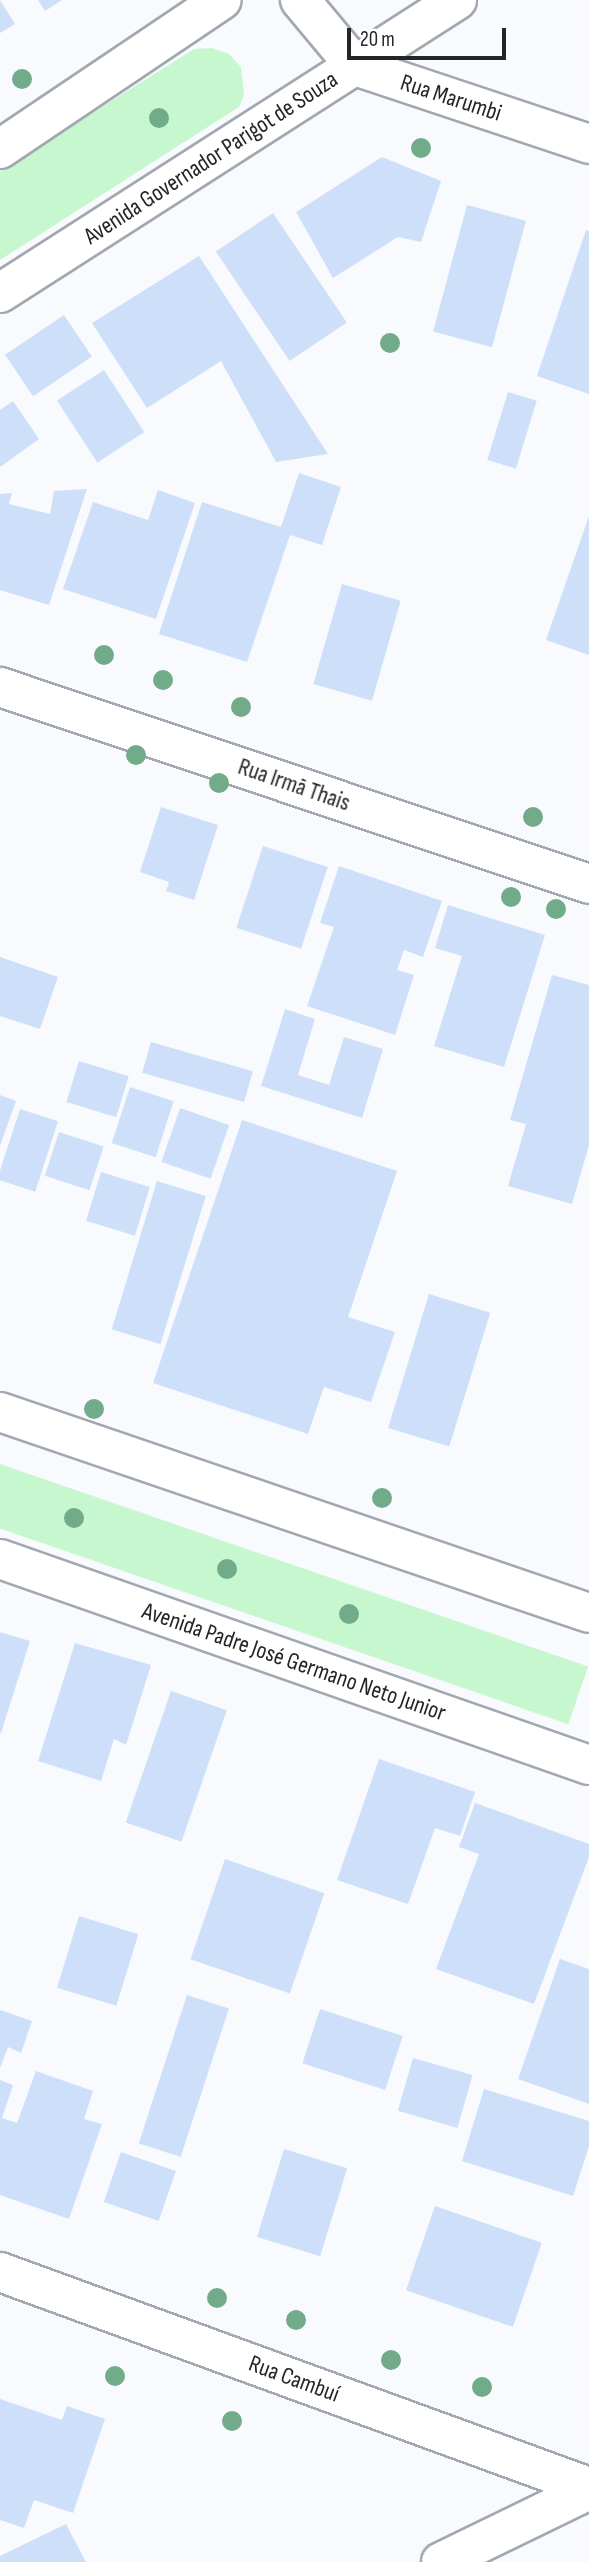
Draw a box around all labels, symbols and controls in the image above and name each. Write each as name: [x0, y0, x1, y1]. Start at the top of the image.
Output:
scale bar: [351, 14, 510, 58]
text: 20 m: [360, 27, 395, 52]
street label: Avenida Governador Parigot de Souza: [79, 65, 343, 251]
street label: Rua Marumbi: [397, 68, 505, 128]
street label: Rua Irmã Thais: [234, 752, 354, 818]
street label: Avenida Padre José Germano Neto Junior: [138, 1596, 450, 1728]
street label: Rua Cambuí: [245, 2349, 343, 2409]

